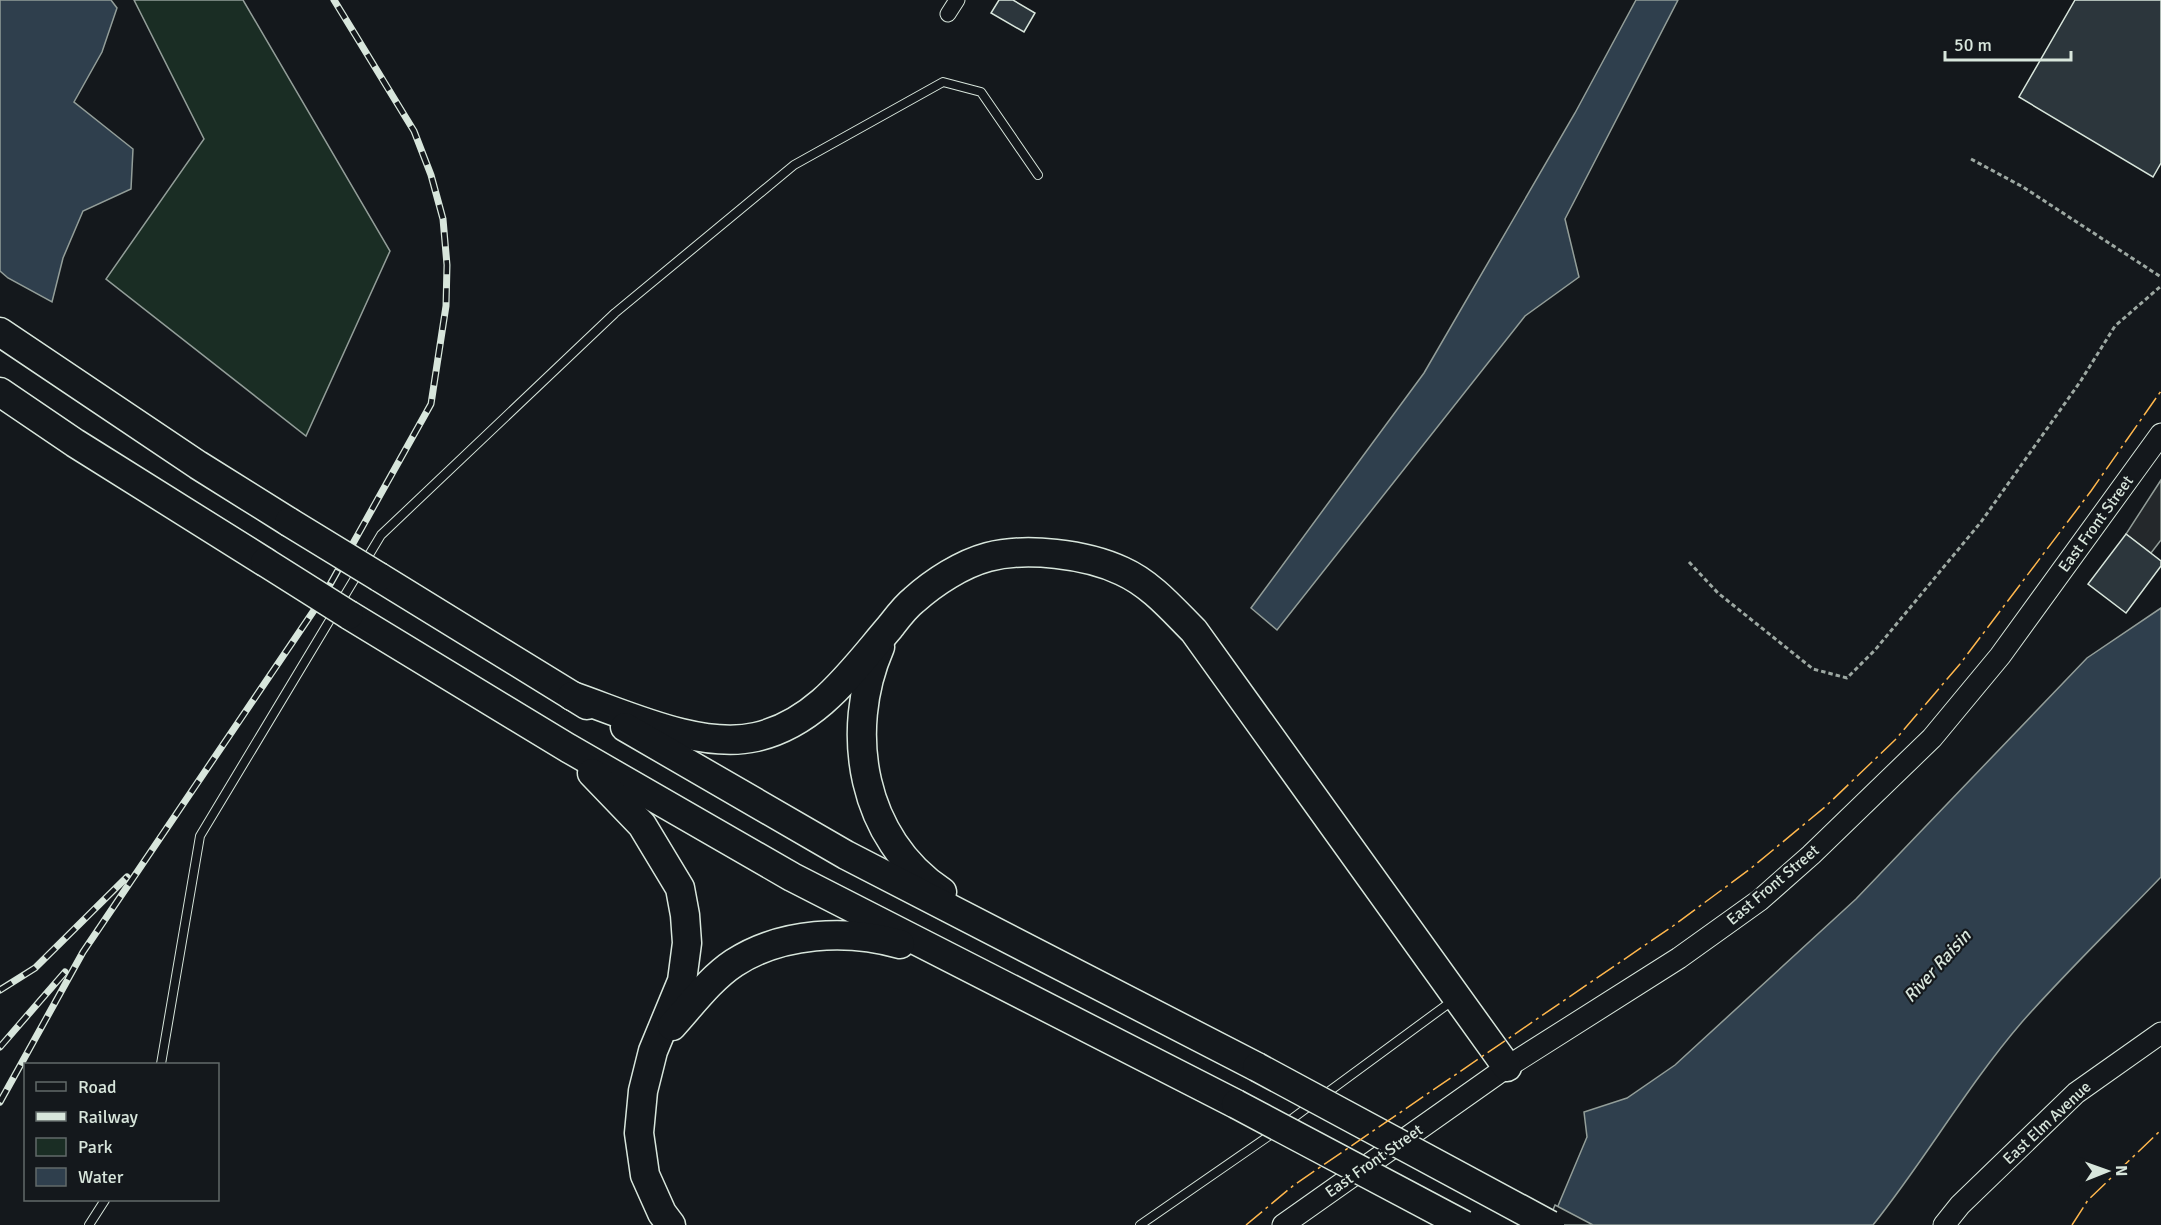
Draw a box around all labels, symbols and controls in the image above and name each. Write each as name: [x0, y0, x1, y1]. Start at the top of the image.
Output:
scale bar: [1945, 24, 2071, 62]
text: 50 m: [1954, 34, 1992, 56]
street label: East Front Street: [2054, 471, 2138, 576]
street label: East Front Street: [1723, 840, 1824, 929]
water label: River Raisin: [1899, 924, 1976, 1007]
legend: [24, 1063, 219, 1201]
text: Road: [78, 1076, 117, 1098]
street label: East Elm Avenue: [1999, 1077, 2095, 1169]
text: Railway: [78, 1106, 139, 1128]
street label: East Front Street: [1321, 1120, 1427, 1202]
text: Park: [78, 1136, 113, 1158]
north arrow: [2077, 1141, 2137, 1201]
text: N: [2111, 1165, 2131, 1176]
text: Water: [78, 1166, 124, 1188]

